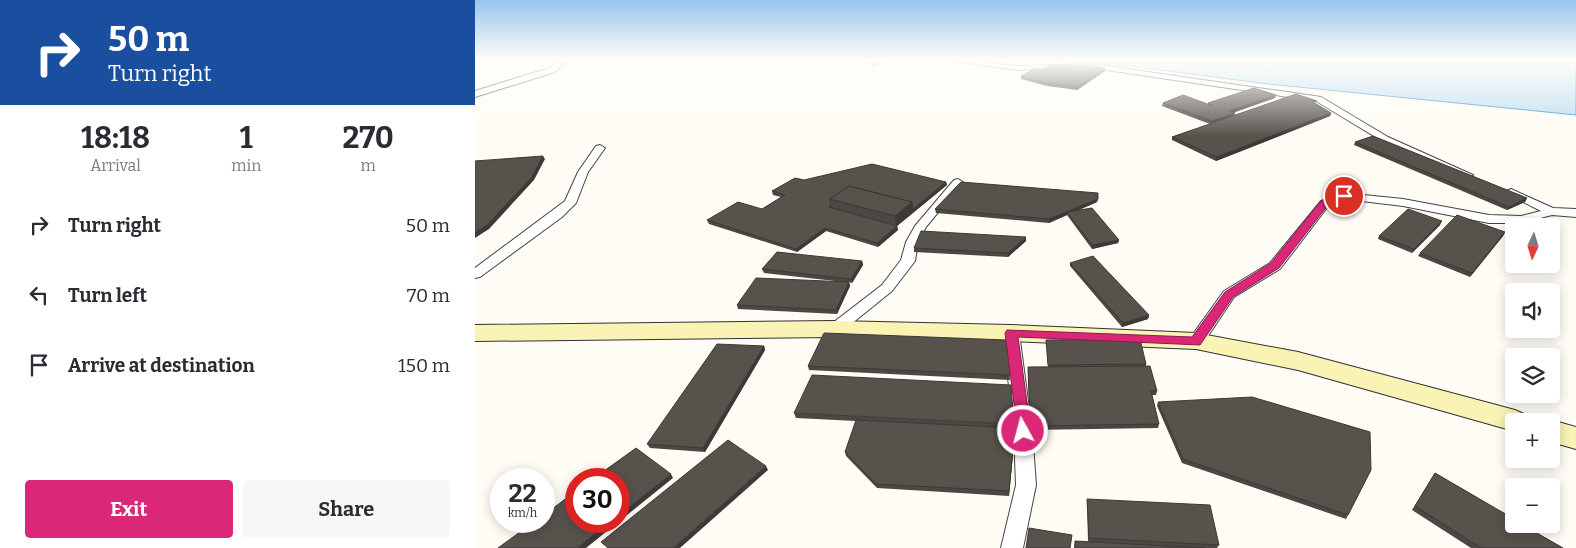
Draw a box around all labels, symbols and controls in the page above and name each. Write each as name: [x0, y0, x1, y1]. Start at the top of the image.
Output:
text: 50 m: [108, 18, 189, 60]
icon: right: [25, 20, 90, 85]
text: Turn right: [108, 60, 211, 87]
text: 18:18: [81, 120, 150, 156]
text: 1: [240, 120, 253, 156]
text: 270: [342, 120, 394, 156]
text: Arrival: [90, 156, 141, 175]
text: min: [231, 156, 261, 175]
text: m: [361, 156, 376, 175]
pin: [1323, 175, 1365, 217]
icon: arrive: [1330, 182, 1358, 210]
icon: right: [25, 211, 53, 239]
text: Turn right: [68, 214, 161, 237]
text: 50 m: [406, 214, 450, 237]
north arrow: [1505, 218, 1560, 272]
map controls: [1505, 218, 1560, 533]
icon: left: [25, 281, 53, 309]
button: sound: [1505, 283, 1560, 338]
text: Turn left: [68, 284, 147, 307]
text: 70 m: [407, 284, 450, 307]
button: layers: [1505, 348, 1560, 403]
icon: arrive: [25, 351, 53, 379]
text: Arrive at destination: [68, 354, 255, 377]
text: 150 m: [398, 354, 450, 377]
position arrow: [996, 404, 1048, 456]
button: +: [1505, 413, 1560, 468]
speed limit sign: 30: [565, 468, 630, 533]
button: −: [1505, 478, 1560, 533]
text: 22: [508, 479, 537, 509]
button: Exit: [25, 480, 233, 538]
button: Share: [243, 480, 450, 538]
text: km/h: [508, 506, 537, 520]

